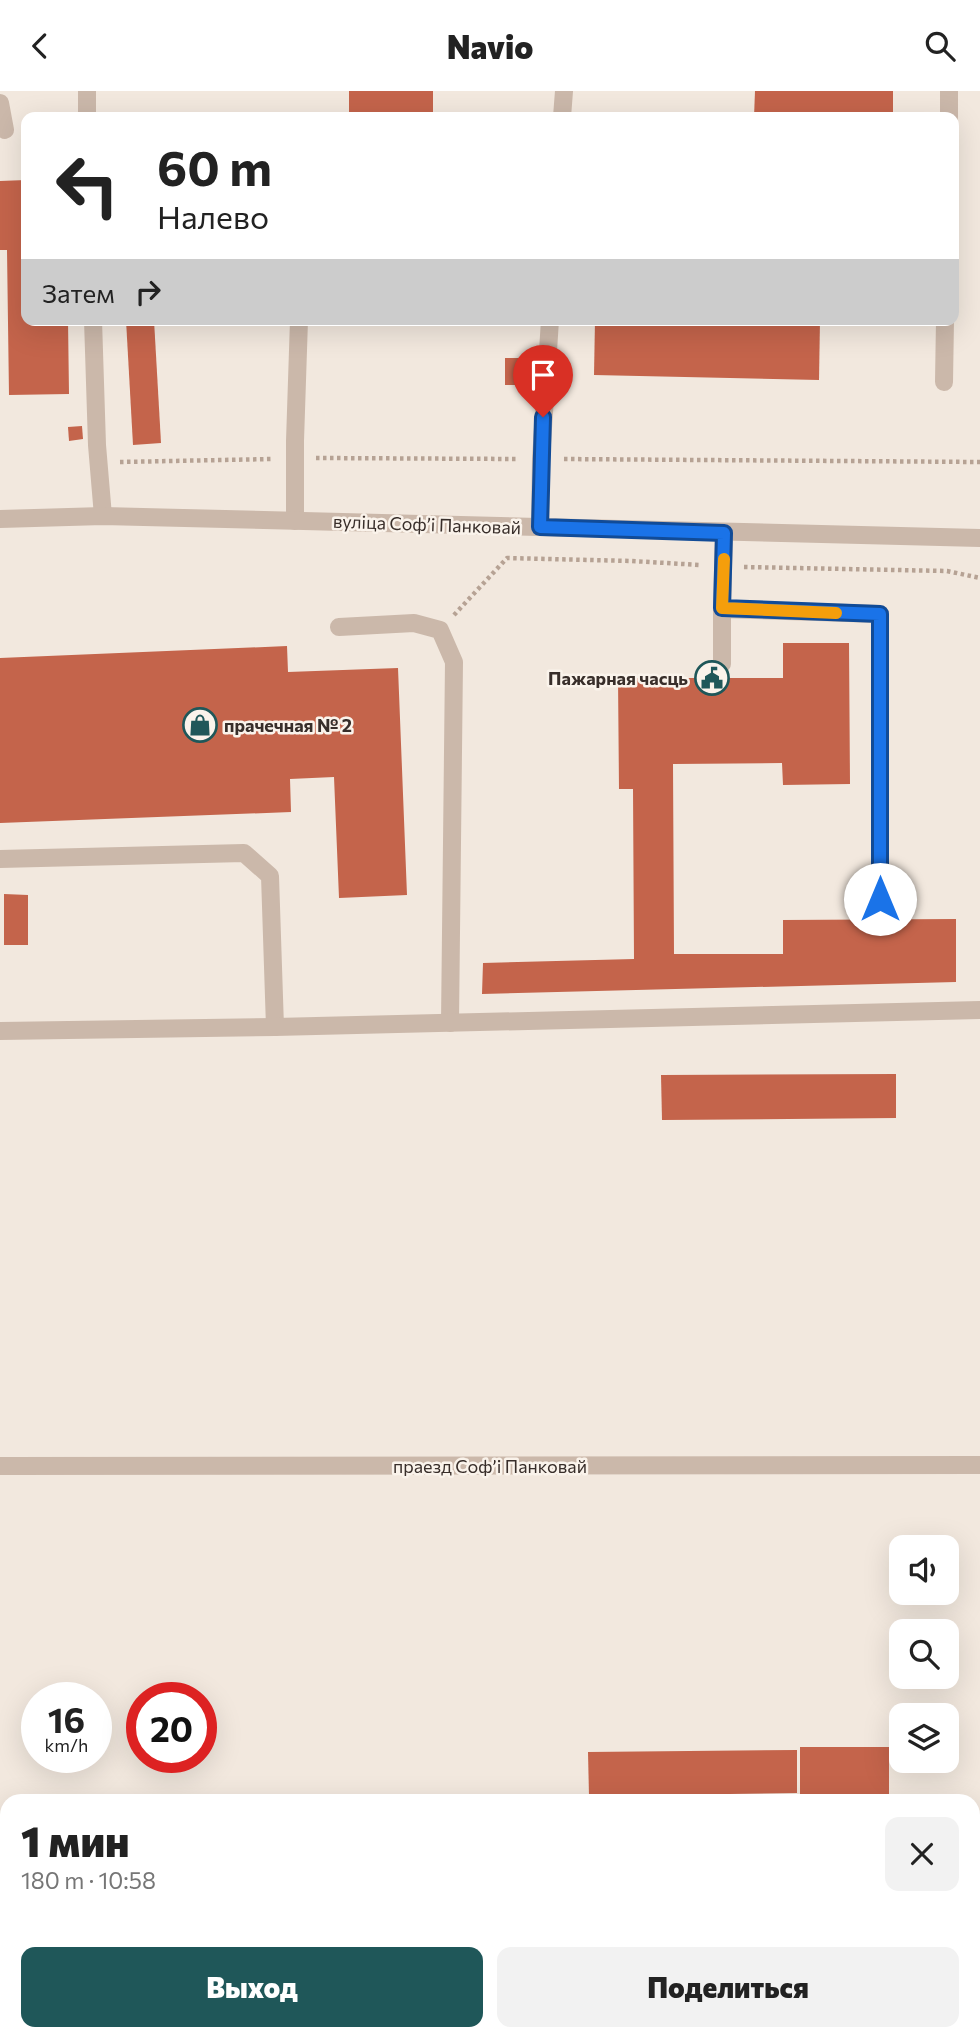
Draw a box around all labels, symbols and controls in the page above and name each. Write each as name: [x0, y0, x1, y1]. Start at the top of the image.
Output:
text: Navio: [447, 26, 533, 66]
icon: back: [21, 27, 59, 65]
icon: search: [921, 27, 959, 65]
text: 60 m: [157, 136, 272, 196]
icon: left: [42, 140, 133, 231]
text: Налево: [157, 196, 269, 236]
icon: right: [129, 273, 167, 311]
text: Затем: [42, 277, 115, 308]
pin: [513, 345, 573, 417]
icon: arrive: [524, 356, 562, 394]
street label: вуліца Софʼі Панковай: [333, 510, 521, 538]
public building icon: Пажарная часць: [693, 659, 731, 697]
place label: Пажарная часць: [548, 667, 688, 689]
shop icon: прачечная № 2: [181, 706, 219, 744]
place label: прачечная № 2: [224, 714, 352, 736]
position arrow: [843, 862, 917, 936]
street label: праезд Софʼі Панковай: [393, 1455, 587, 1477]
map controls: [889, 1535, 959, 1773]
button: sound: [889, 1535, 959, 1605]
button: search: [889, 1619, 959, 1689]
speed limit sign: 20: [126, 1682, 217, 1773]
text: 16: [48, 1697, 85, 1740]
button: layers: [889, 1703, 959, 1773]
text: km/h: [45, 1734, 88, 1756]
text: 1 мин: [21, 1814, 130, 1866]
button: close: [885, 1817, 959, 1891]
text: 180 m · 10:58: [21, 1866, 156, 1894]
button: Выход: [21, 1947, 483, 2027]
button: Поделиться: [497, 1947, 959, 2027]

